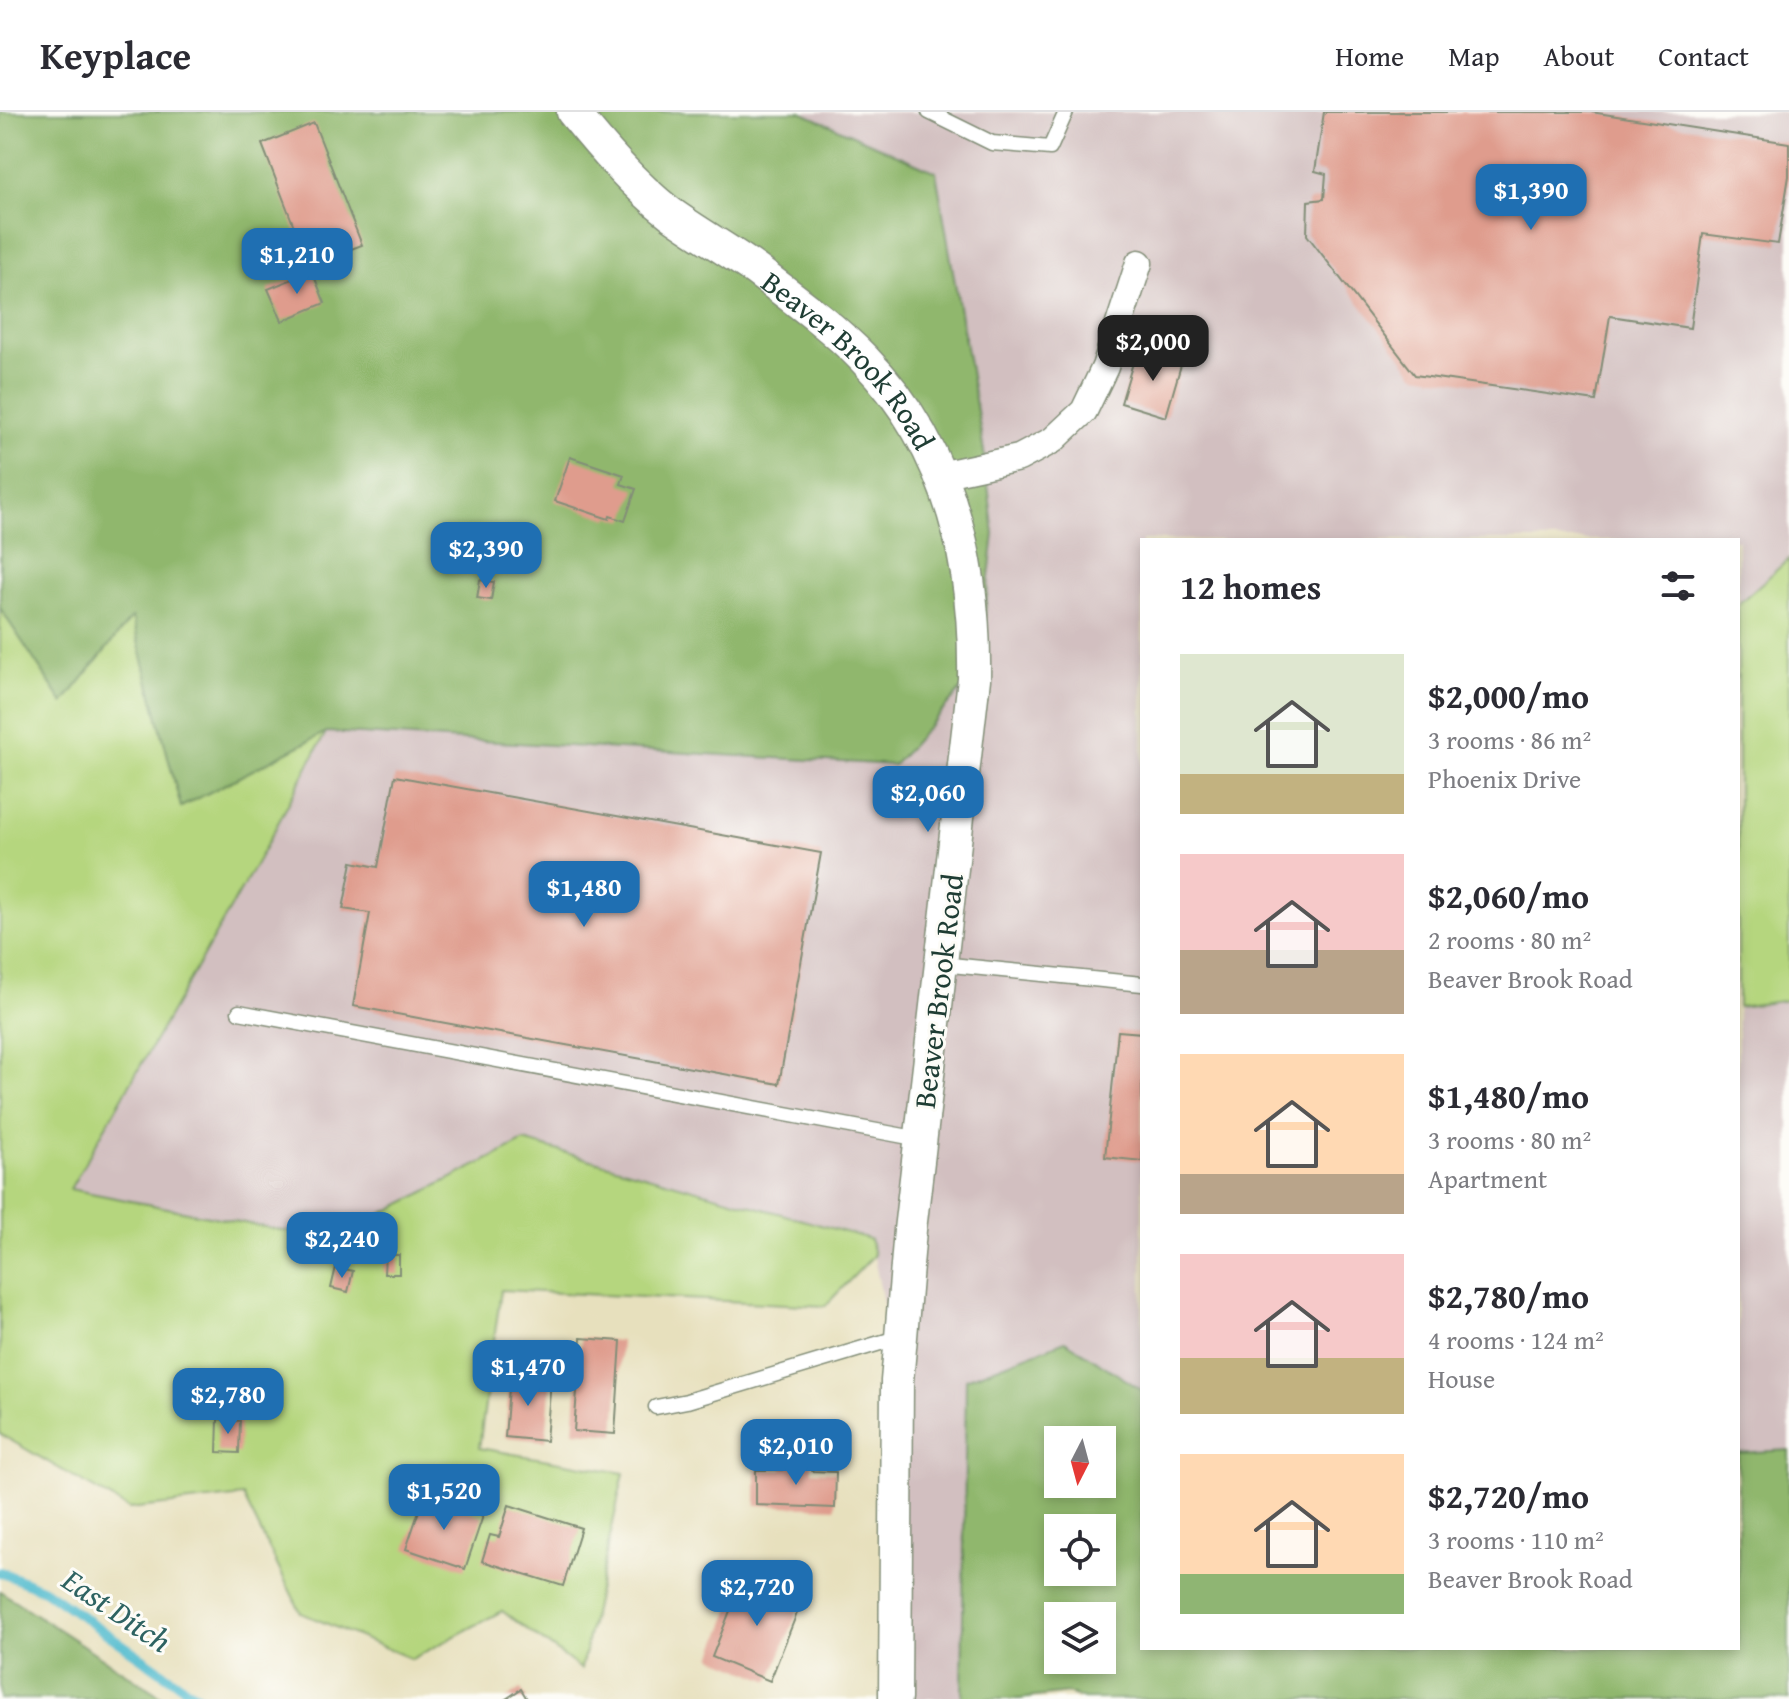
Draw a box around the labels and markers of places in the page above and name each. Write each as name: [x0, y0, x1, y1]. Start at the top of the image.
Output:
pin: $1,390: [1466, 164, 1596, 232]
pin: $1,210: [232, 228, 362, 296]
pin: $2,000: [1088, 315, 1218, 383]
pin: $2,390: [421, 522, 551, 590]
pin: $2,060: [863, 766, 993, 834]
pin: $1,480: [519, 861, 649, 929]
pin: $2,240: [277, 1212, 407, 1280]
pin: $1,470: [463, 1340, 593, 1408]
pin: $2,780: [163, 1368, 293, 1436]
pin: $2,010: [731, 1419, 861, 1487]
pin: $1,520: [379, 1464, 509, 1532]
pin: $2,720: [692, 1560, 822, 1628]

